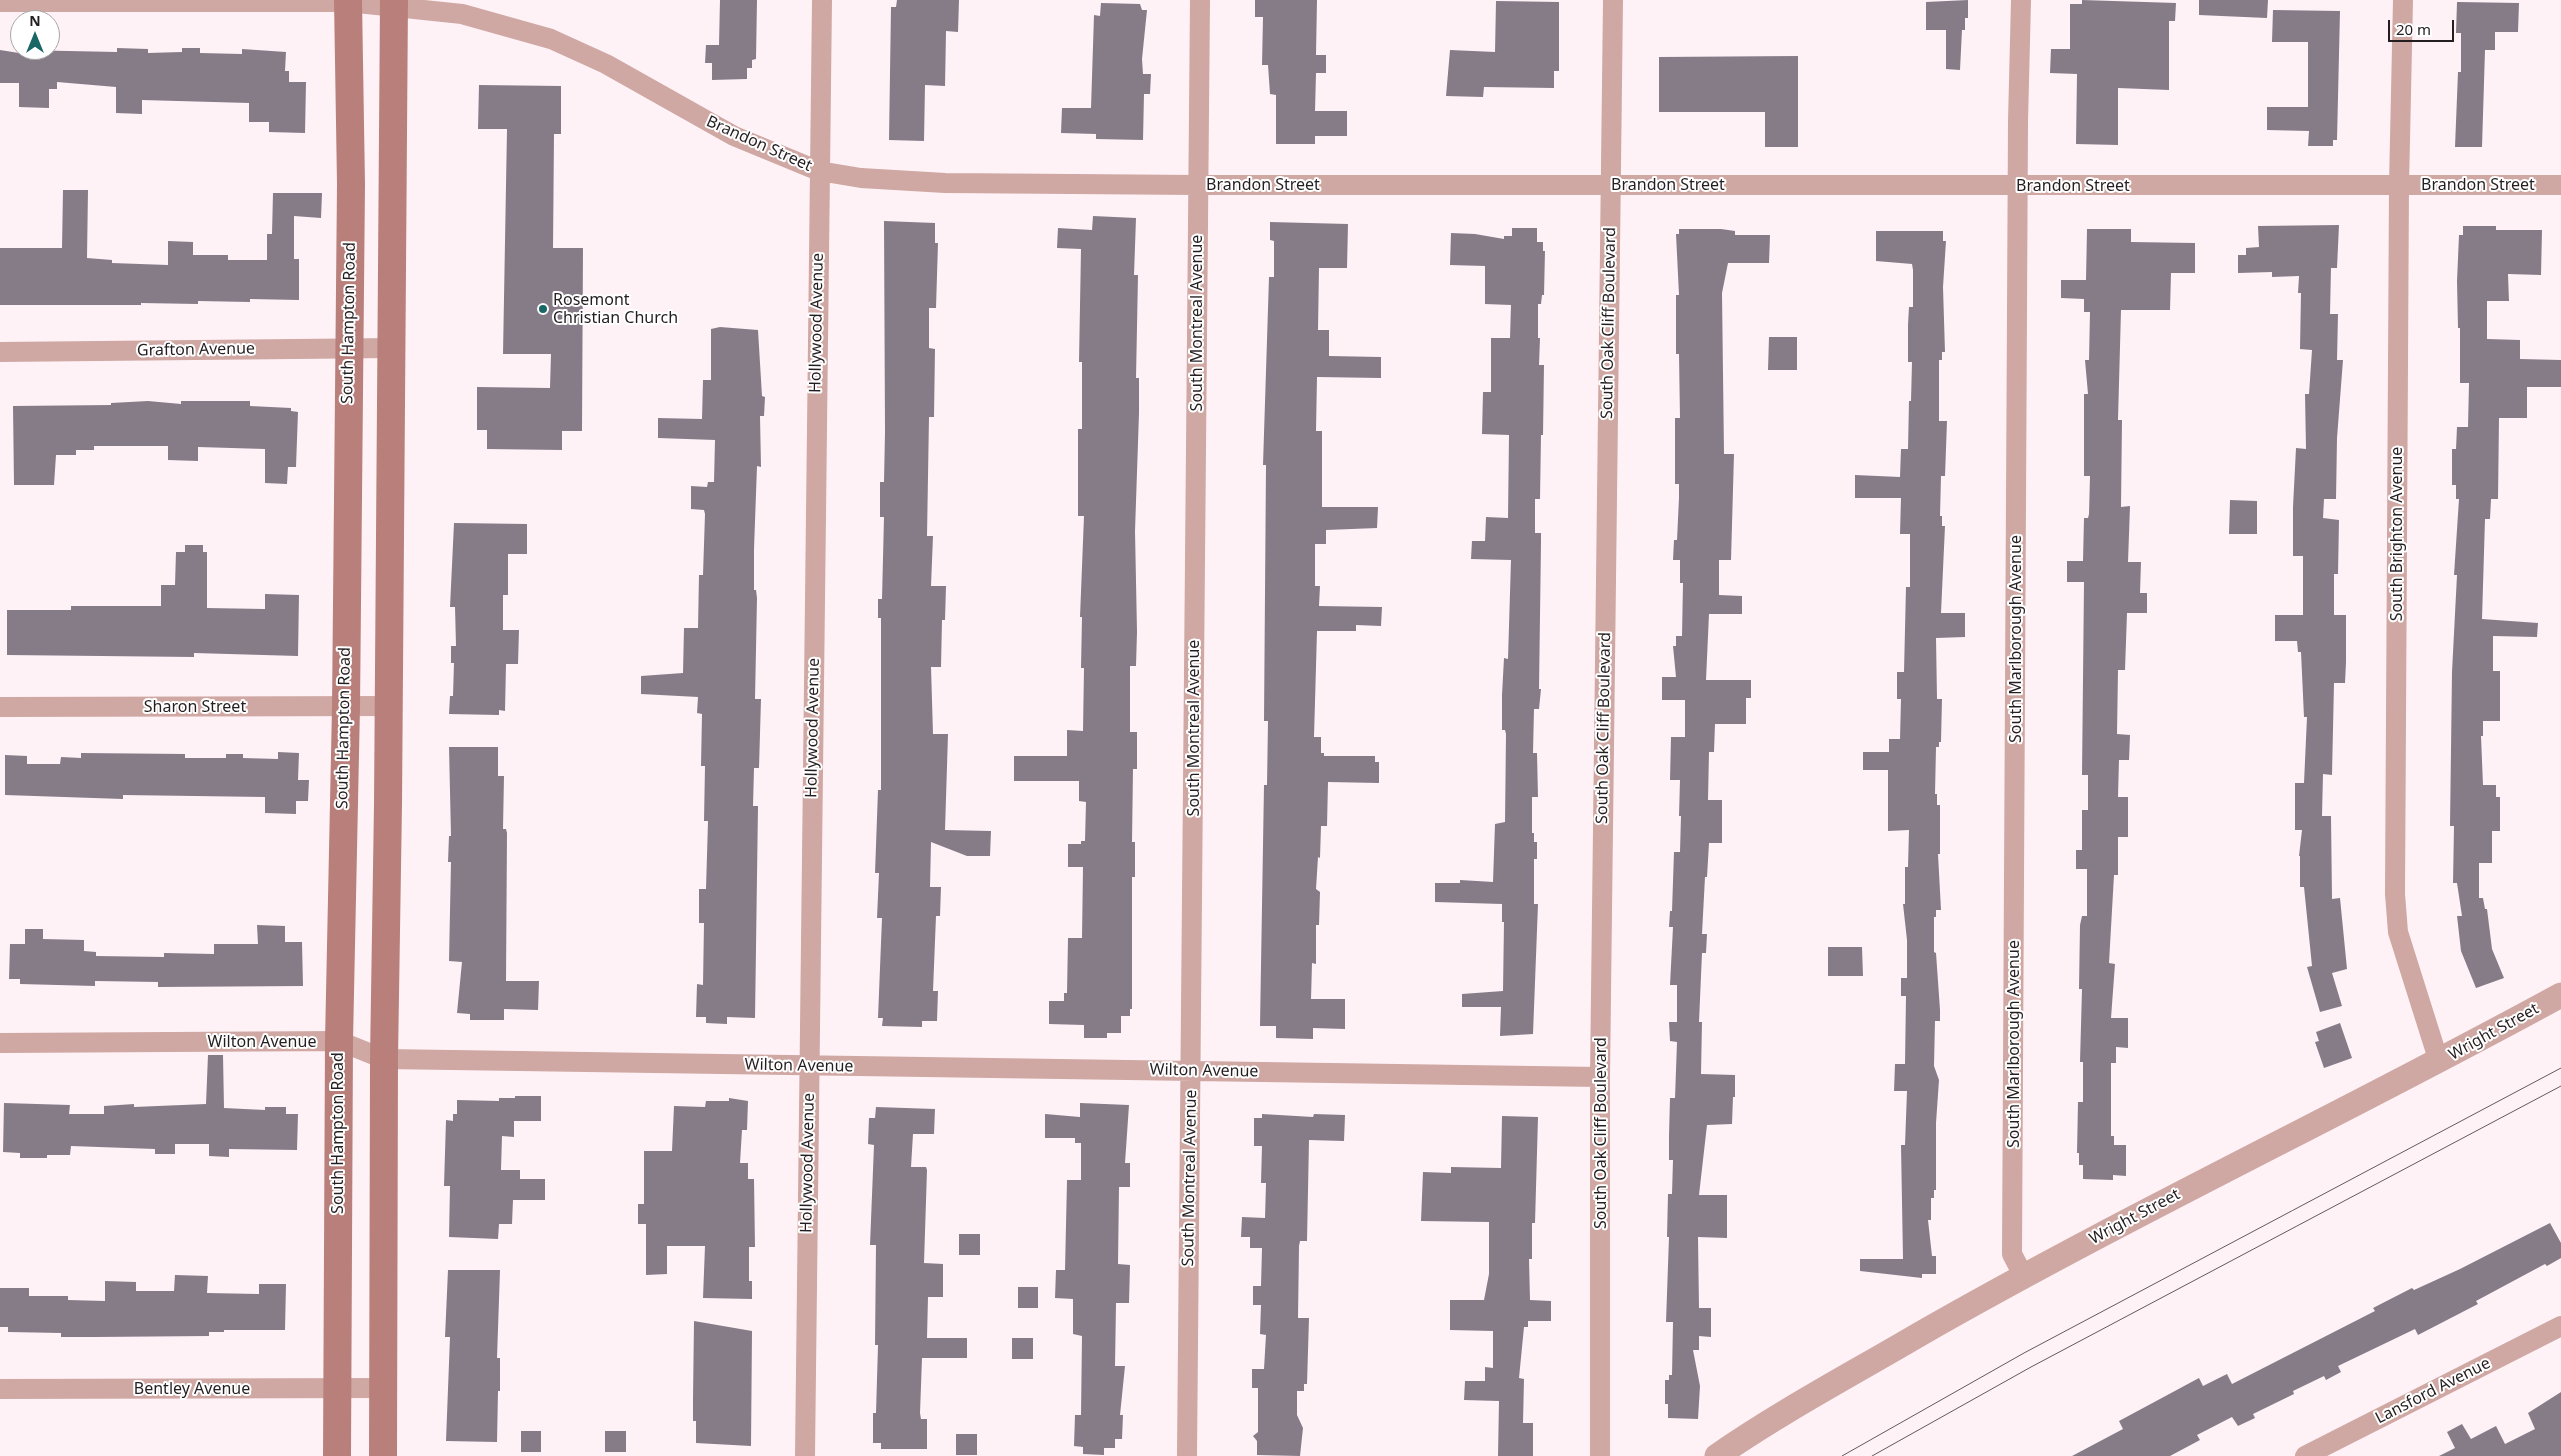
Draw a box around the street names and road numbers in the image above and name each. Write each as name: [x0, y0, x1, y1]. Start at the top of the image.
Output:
street label: Brandon Street: [703, 112, 815, 176]
street label: Brandon Street: [1206, 175, 1320, 195]
street label: Brandon Street: [1611, 175, 1725, 195]
street label: Brandon Street: [2421, 175, 2535, 195]
street label: Brandon Street: [2016, 176, 2130, 196]
street label: South Oak Cliff Boulevard: [1598, 227, 1620, 419]
street label: South Montreal Avenue: [1187, 235, 1207, 411]
street label: South Hampton Road: [338, 242, 360, 404]
street label: Hollywood Avenue: [806, 253, 828, 393]
street label: Grafton Avenue: [137, 339, 255, 361]
street label: South Brighton Avenue: [2387, 447, 2407, 621]
street label: South Marlborough Avenue: [2006, 535, 2026, 743]
street label: South Oak Cliff Boulevard: [1593, 632, 1615, 824]
street label: South Montreal Avenue: [1184, 640, 1204, 816]
street label: South Hampton Road: [333, 647, 355, 809]
street label: Hollywood Avenue: [802, 658, 824, 798]
street label: Sharon Street: [144, 697, 246, 717]
street label: South Marlborough Avenue: [2004, 940, 2024, 1148]
street label: Wright Street: [2446, 999, 2542, 1065]
street label: Wilton Avenue: [208, 1032, 316, 1052]
street label: South Oak Cliff Boulevard: [1591, 1037, 1611, 1229]
street label: South Hampton Road: [328, 1052, 348, 1214]
street label: Wilton Avenue: [744, 1055, 854, 1077]
street label: Wilton Avenue: [1149, 1060, 1259, 1082]
street label: South Montreal Avenue: [1179, 1089, 1201, 1267]
street label: Hollywood Avenue: [797, 1093, 819, 1233]
street label: Wright Street: [2086, 1185, 2184, 1249]
street label: Lansford Avenue: [2372, 1354, 2494, 1428]
street label: Bentley Avenue: [134, 1379, 250, 1399]

